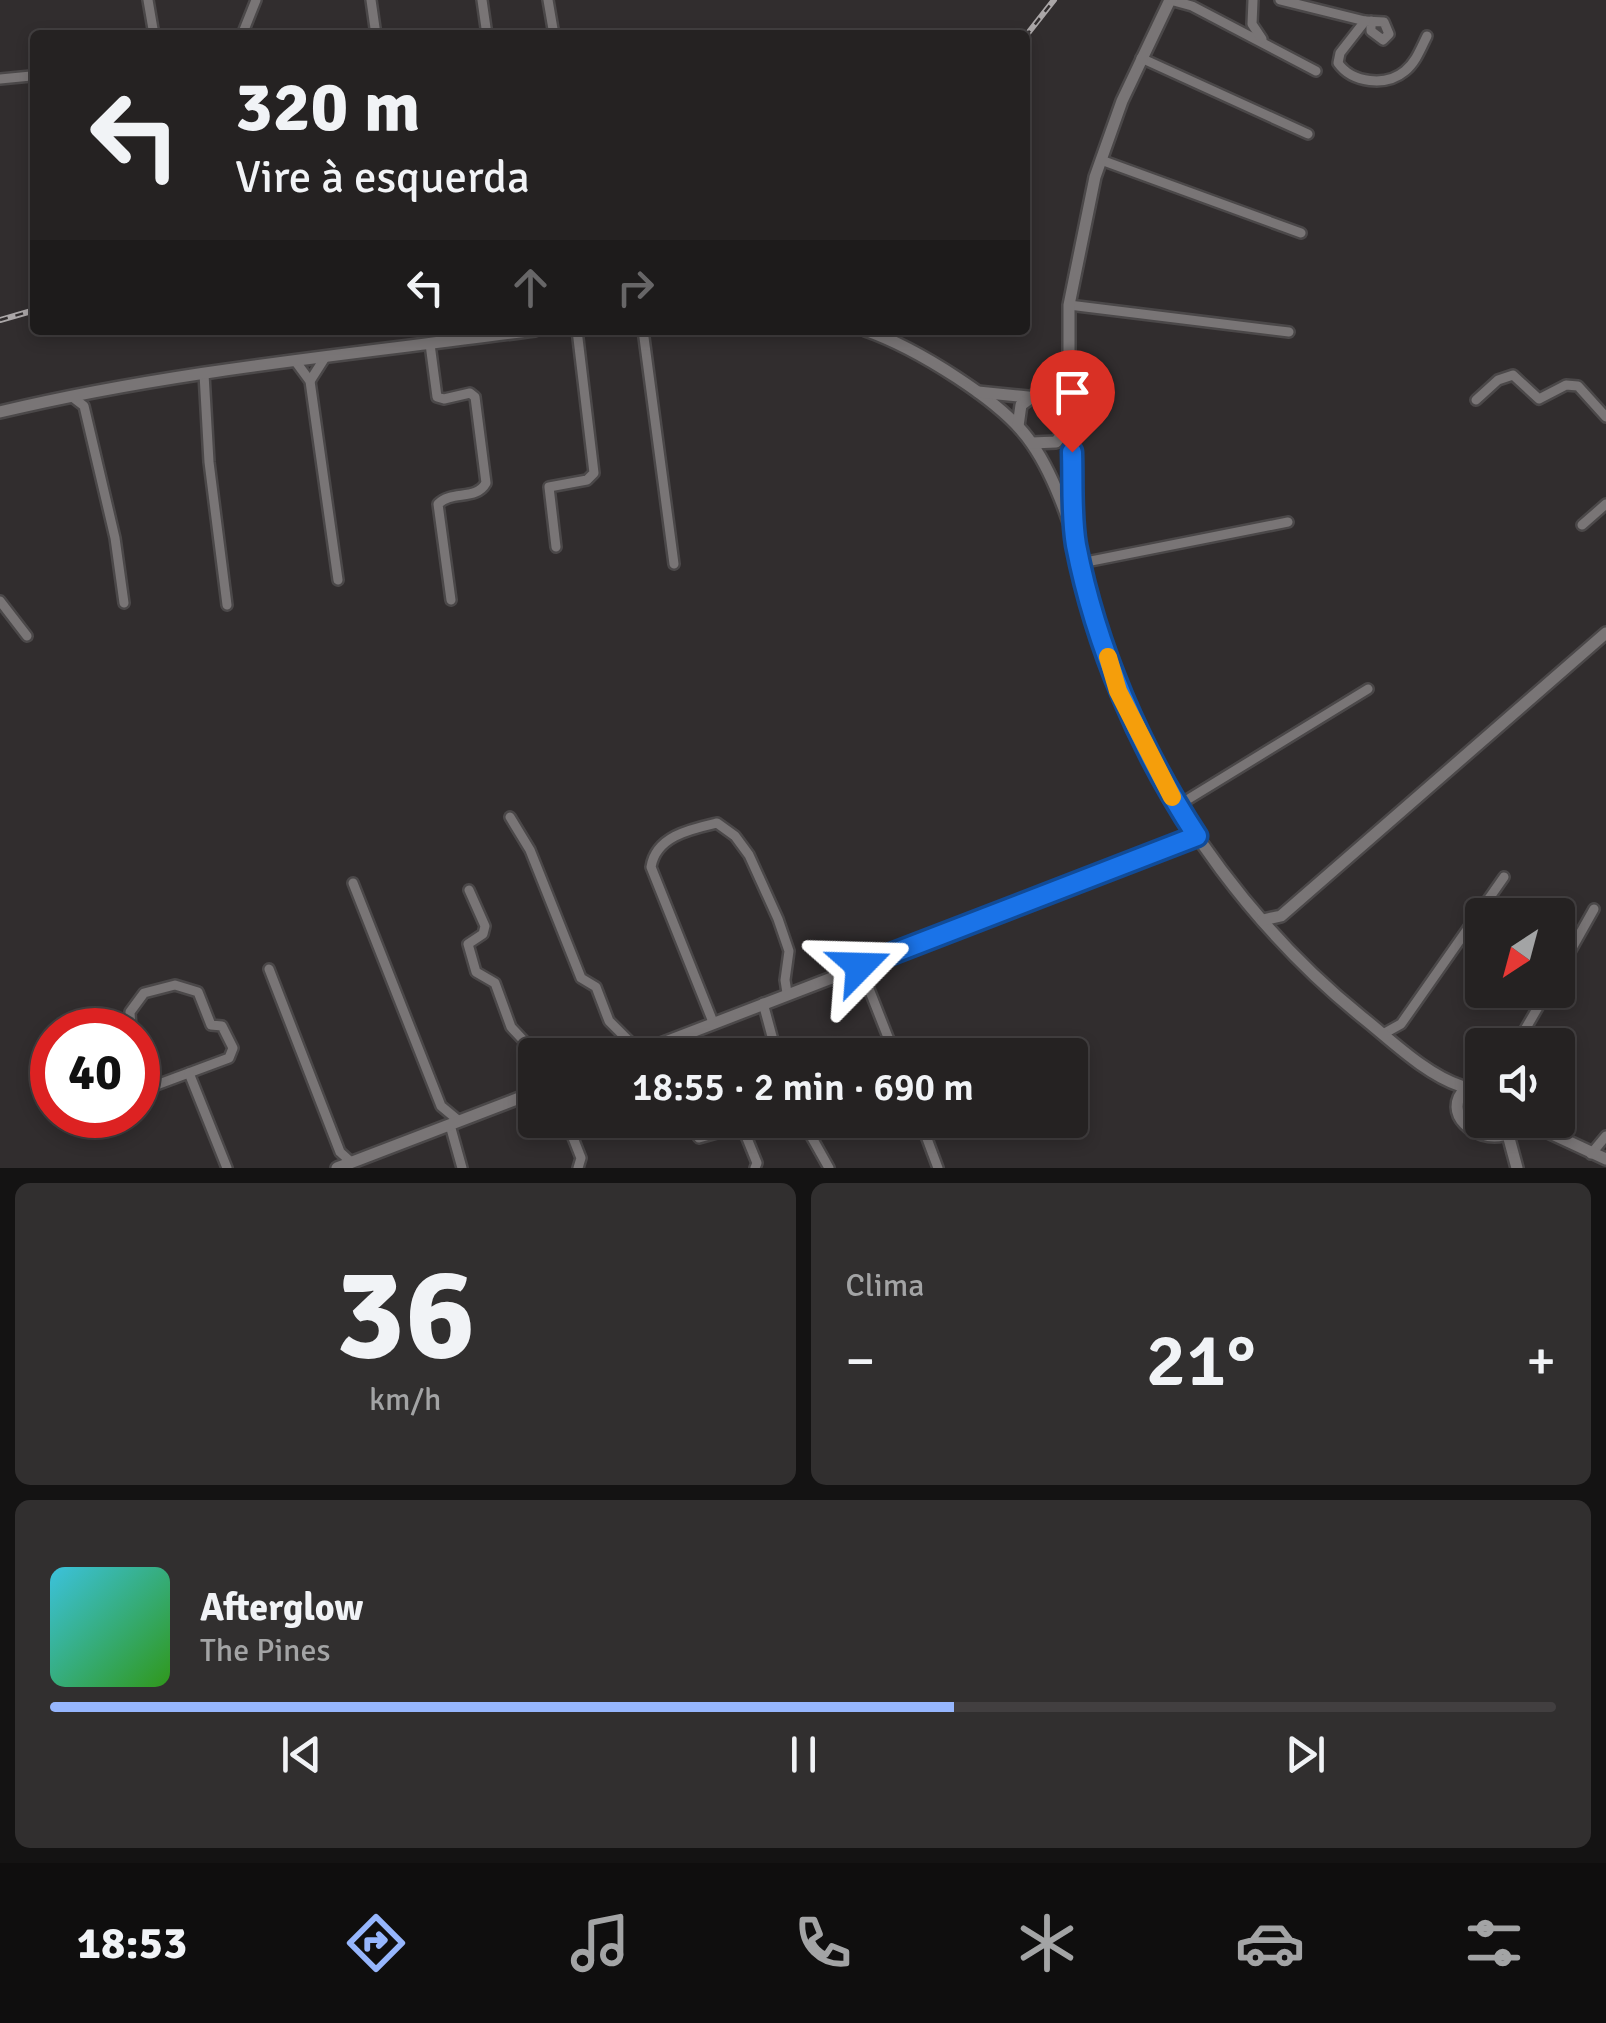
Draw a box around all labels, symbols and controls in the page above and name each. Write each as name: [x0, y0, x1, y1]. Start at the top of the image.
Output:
text: 320 m: [235, 64, 420, 150]
icon: left: [70, 70, 200, 200]
text: Vire à esquerda: [235, 150, 530, 205]
icon: left: [398, 260, 453, 315]
icon: ahead: [503, 260, 558, 315]
icon: right: [608, 260, 663, 315]
pin: [1030, 350, 1115, 453]
icon: arrive: [1045, 365, 1100, 420]
north arrow: [1465, 898, 1575, 1008]
map controls: [1465, 898, 1575, 1138]
position arrow: [808, 914, 912, 1018]
speed limit sign: 40: [30, 1008, 160, 1138]
button: sound: [1465, 1028, 1575, 1138]
text: 18:55 · 2 min · 690 m: [632, 1064, 974, 1111]
text: 36: [335, 1235, 475, 1395]
text: Clima: [846, 1266, 924, 1305]
text: 21°: [1146, 1314, 1256, 1407]
text: −: [846, 1327, 875, 1395]
text: +: [1526, 1327, 1556, 1395]
text: km/h: [369, 1380, 441, 1419]
text: Afterglow: [200, 1584, 363, 1631]
text: The Pines: [200, 1631, 331, 1670]
icon: previous: [274, 1727, 329, 1782]
icon: pause: [776, 1727, 831, 1782]
icon: next: [1278, 1727, 1333, 1782]
icon: directions: [341, 1908, 411, 1978]
icon: music: [565, 1908, 635, 1978]
icon: phone: [788, 1908, 858, 1978]
icon: climate: [1012, 1908, 1082, 1978]
icon: car: [1235, 1908, 1305, 1978]
icon: filters: [1459, 1908, 1529, 1978]
text: 18:53: [77, 1916, 187, 1971]

